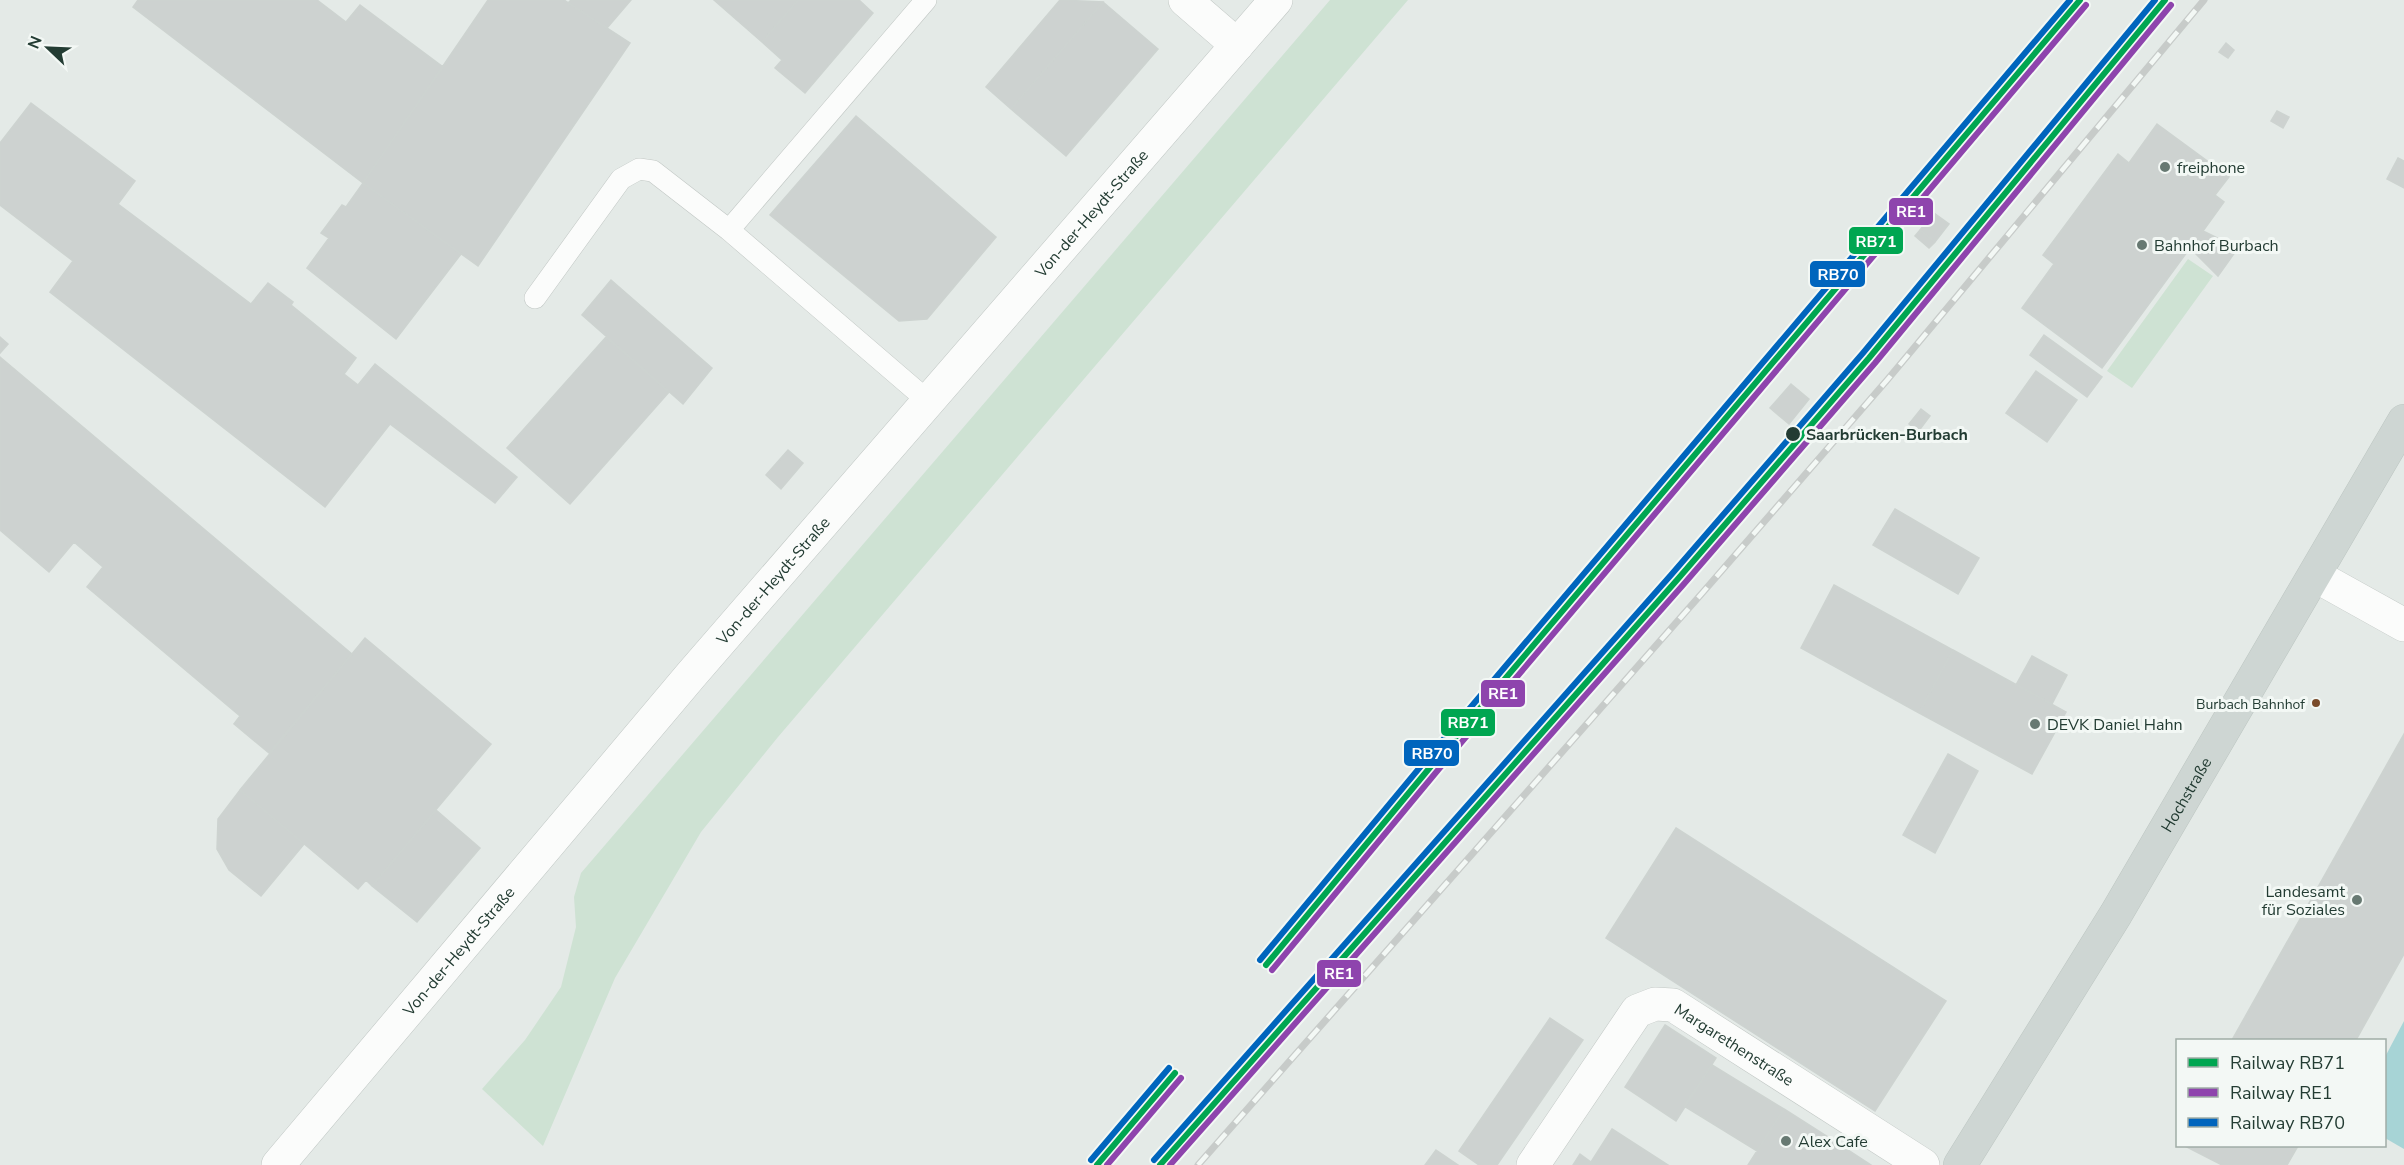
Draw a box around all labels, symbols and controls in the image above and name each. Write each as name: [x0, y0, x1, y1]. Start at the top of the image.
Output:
north arrow: [18, 18, 78, 78]
text: N: [23, 33, 48, 52]
street label: Von-der-Heydt-Straße: [1030, 145, 1154, 283]
place label: freiphone: [2177, 157, 2245, 179]
marker: freiphone: [2158, 160, 2172, 174]
line badge: RE1: [1888, 197, 1934, 226]
text: RE1: [1896, 201, 1926, 223]
line badge: RB71: [1848, 226, 1904, 255]
text: RB71: [1855, 231, 1897, 253]
place label: Bahnhof Burbach: [2154, 235, 2279, 257]
marker: Bahnhof Burbach: [2135, 238, 2149, 252]
line badge: RB70: [1809, 260, 1866, 288]
text: RB70: [1817, 264, 1859, 286]
place label: Saarbrücken-Burbach: [1806, 424, 1968, 446]
marker: Saarbrücken-Burbach: [1784, 425, 1802, 443]
street label: Von-der-Heydt-Straße: [711, 512, 835, 651]
line badge: RE1: [1480, 679, 1526, 708]
text: RE1: [1488, 683, 1518, 705]
place label: Burbach Bahnhof: [2196, 695, 2305, 714]
marker: Burbach Bahnhof: [2310, 697, 2322, 709]
line badge: RB71: [1440, 708, 1496, 737]
text: RB71: [1447, 712, 1489, 734]
place label: DEVK Daniel Hahn: [2047, 714, 2183, 736]
marker: DEVK Daniel Hahn: [2028, 717, 2042, 731]
line badge: RB70: [1403, 739, 1460, 767]
text: RB70: [1411, 743, 1453, 765]
street label: Hochstraße: [2156, 753, 2217, 836]
place label: Landesamt für Soziales: [2262, 881, 2345, 921]
street label: Von-der-Heydt-Straße: [398, 882, 520, 1022]
marker: Landesamt für Soziales: [2350, 893, 2364, 907]
line badge: RE1: [1316, 959, 1362, 988]
text: RE1: [1324, 963, 1354, 985]
street label: Margarethenstraße: [1670, 999, 1798, 1092]
legend: [2176, 1039, 2386, 1147]
text: Railway RB71: [2230, 1051, 2345, 1075]
text: Railway RE1: [2230, 1081, 2332, 1105]
text: Railway RB70: [2230, 1111, 2345, 1135]
place label: Alex Cafe: [1798, 1131, 1868, 1153]
marker: Alex Cafe: [1779, 1134, 1793, 1148]

